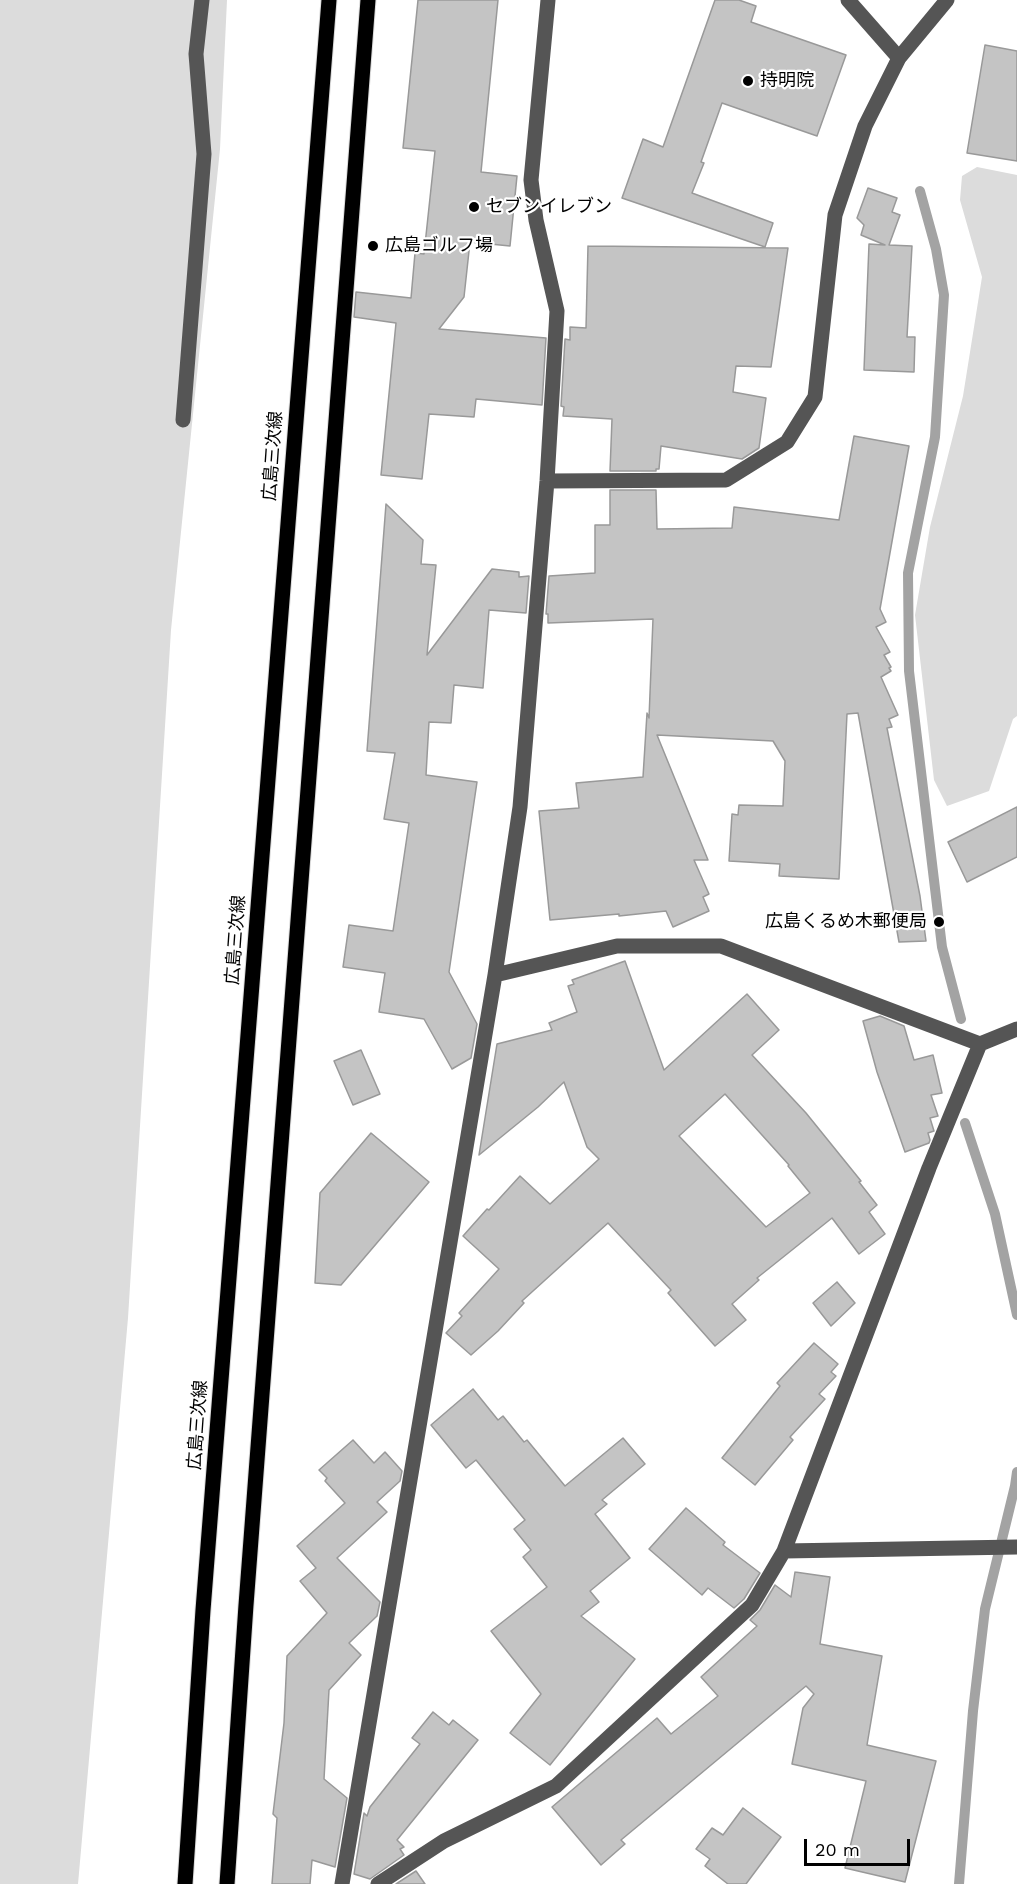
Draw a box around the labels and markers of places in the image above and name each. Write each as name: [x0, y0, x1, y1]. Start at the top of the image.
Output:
place label: 持明院: [760, 70, 814, 92]
marker: 持明院: [741, 74, 755, 88]
place label: セブンイレブン: [486, 196, 612, 218]
marker: セブンイレブン: [467, 200, 481, 214]
place label: 広島ゴルフ場: [385, 235, 493, 257]
marker: 広島ゴルフ場: [366, 239, 380, 253]
place label: 広島くるめ木郵便局: [765, 911, 927, 933]
marker: 広島くるめ木郵便局: [932, 915, 946, 929]

